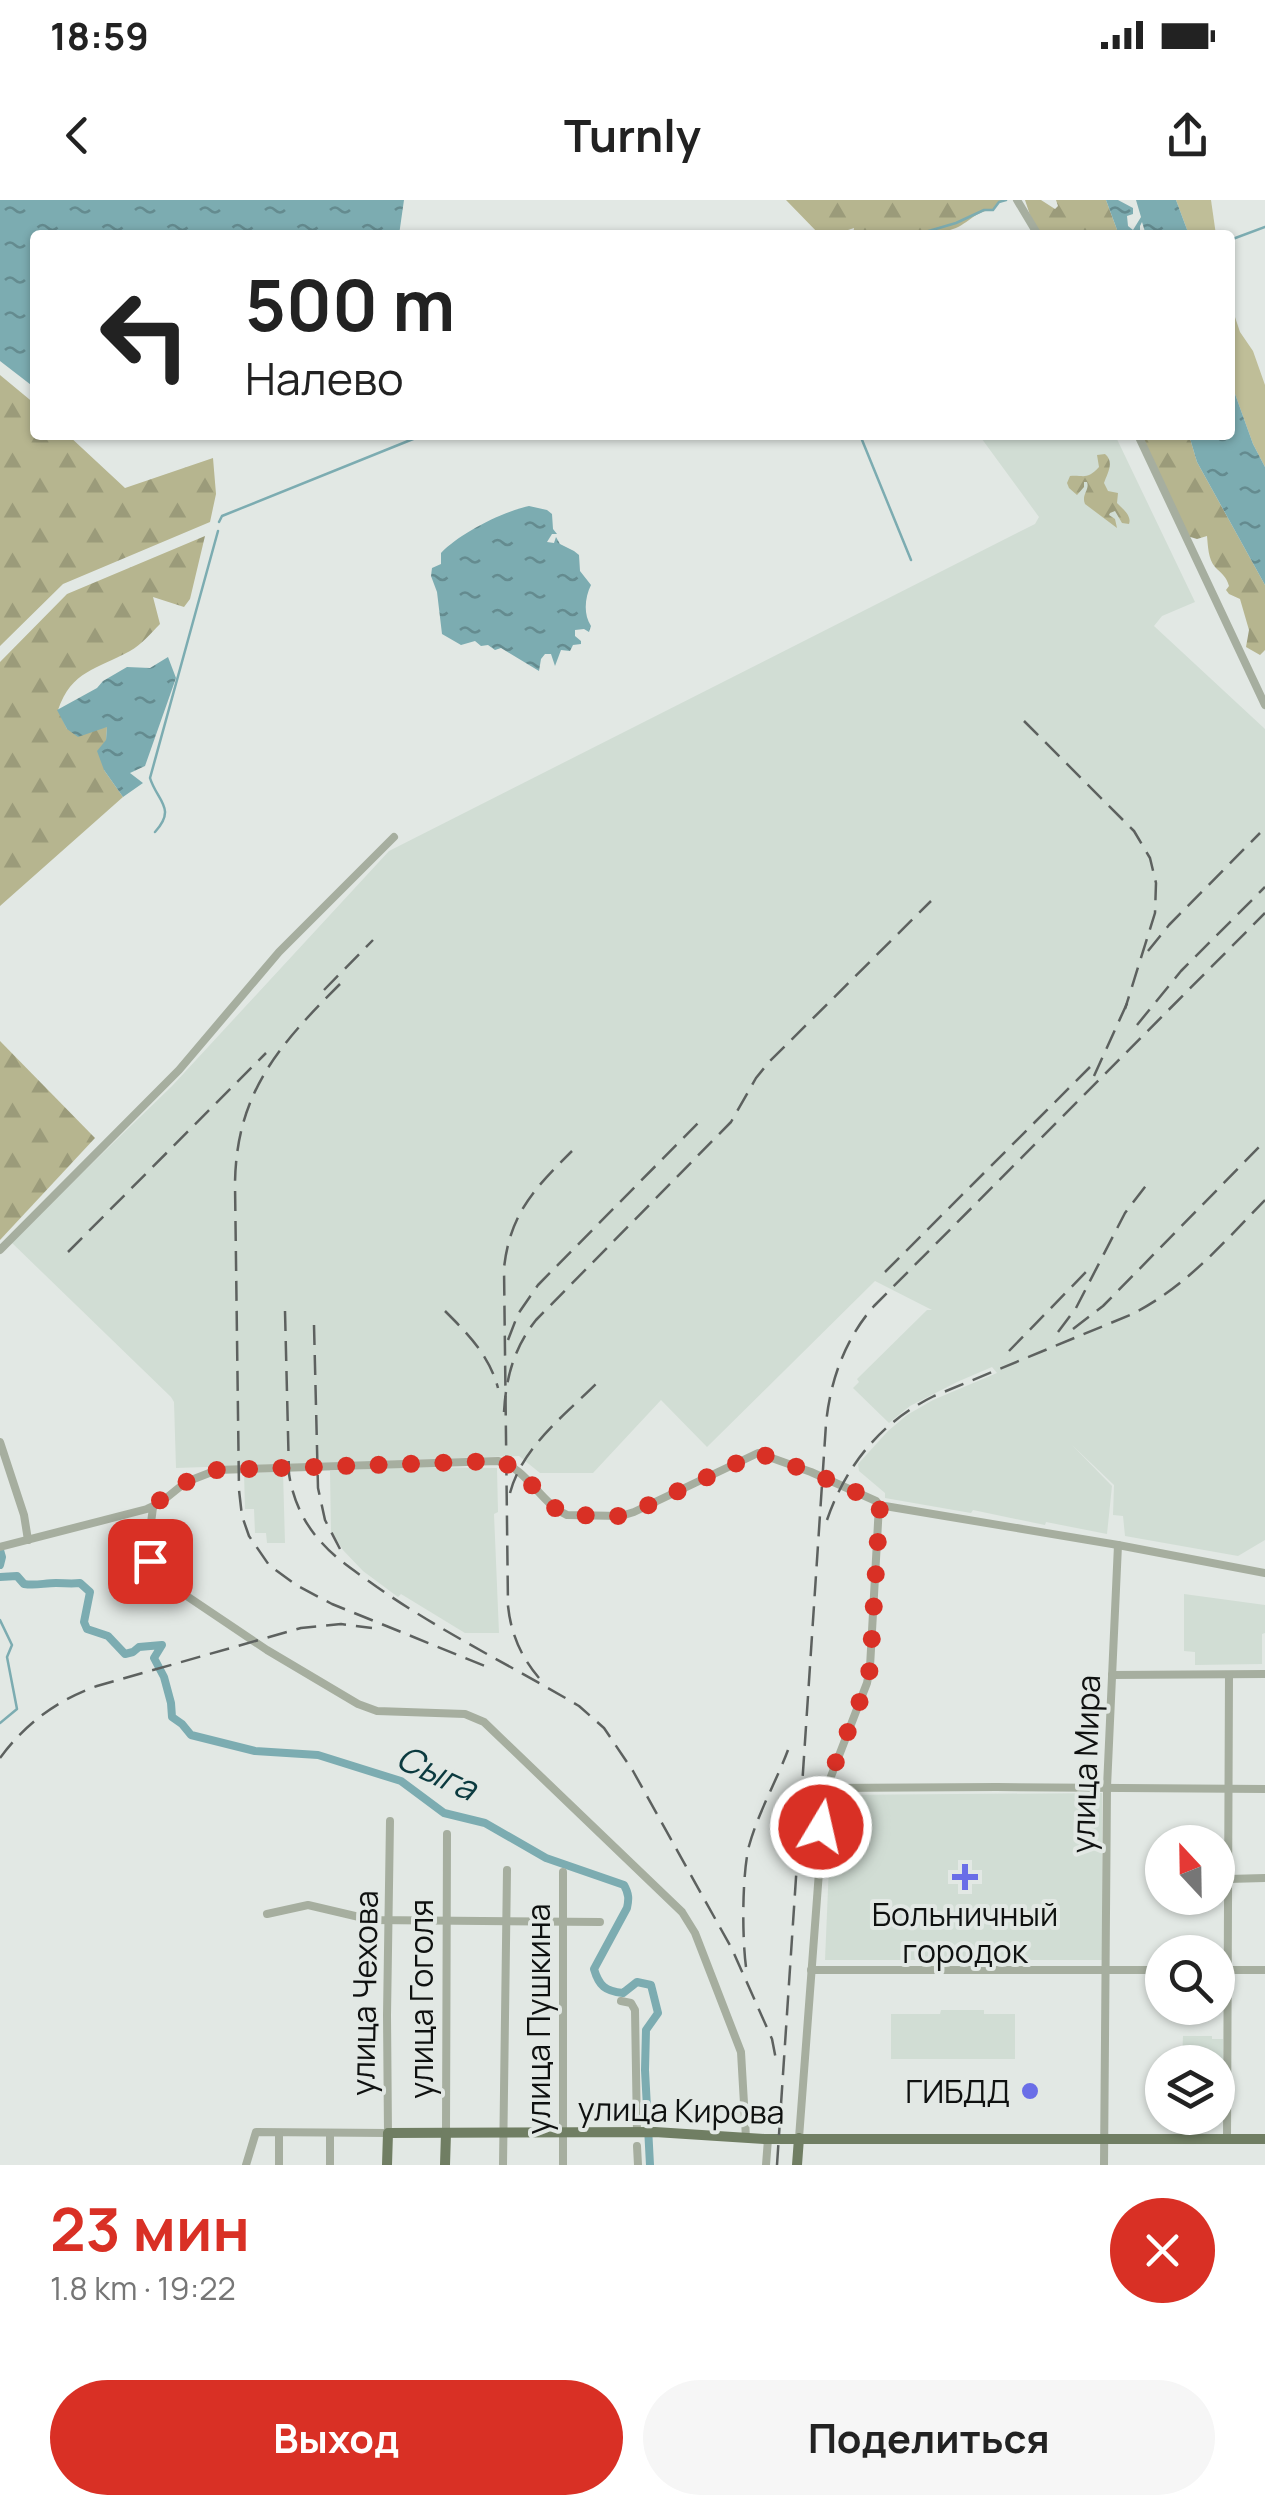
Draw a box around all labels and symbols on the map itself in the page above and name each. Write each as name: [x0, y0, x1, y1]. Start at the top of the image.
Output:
pin: [108, 1519, 193, 1604]
street label: улица Мира: [1060, 1674, 1110, 1854]
water label: Сыга: [389, 1733, 486, 1812]
position arrow: [769, 1775, 873, 1879]
north arrow: [1145, 1825, 1235, 1915]
marker: Больничный городок: [952, 1864, 978, 1890]
street label: улица Чехова: [340, 1890, 388, 2096]
place label: Больничный городок: [872, 1892, 1058, 1973]
street label: улица Гоголя: [399, 1899, 443, 2099]
street label: улица Пушкина: [516, 1904, 560, 2134]
place label: ГИБДД: [905, 2069, 1010, 2113]
marker: ГИБДД: [1019, 2080, 1041, 2102]
street label: улица Кирова: [577, 2086, 785, 2134]

